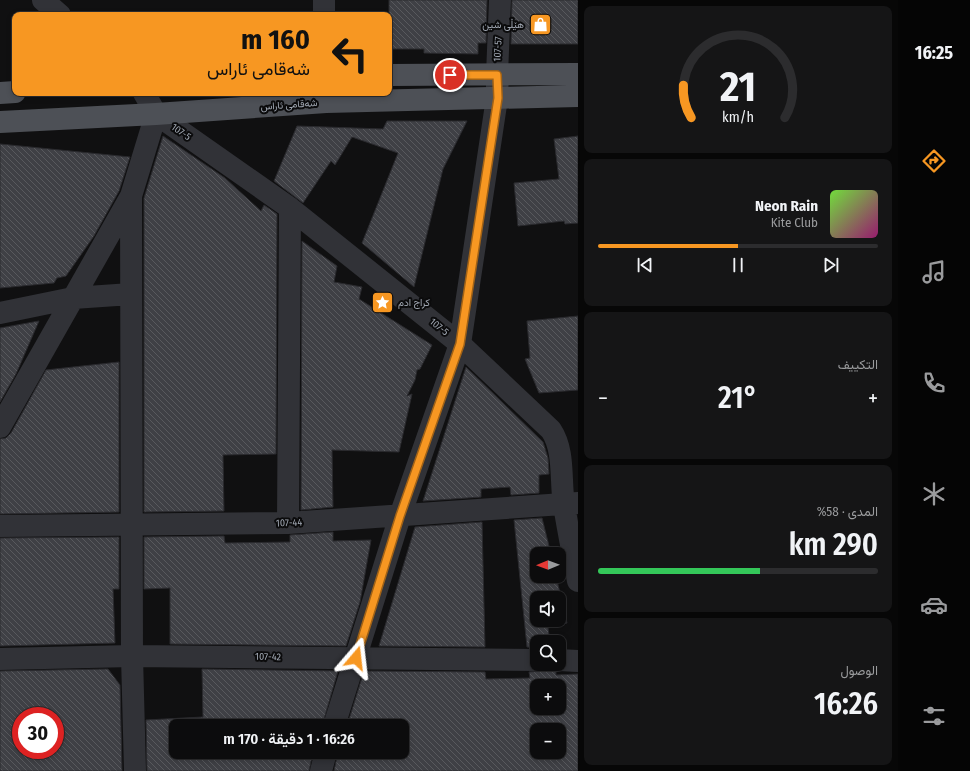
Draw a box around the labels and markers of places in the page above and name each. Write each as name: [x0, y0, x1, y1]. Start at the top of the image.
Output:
shop icon: هێڵی شین: [527, 12, 553, 38]
place label: هێڵی شین: [482, 18, 524, 31]
pin: [433, 58, 467, 92]
place icon: كراج ادم: [369, 290, 395, 316]
place label: كراج ادم: [398, 297, 431, 309]

